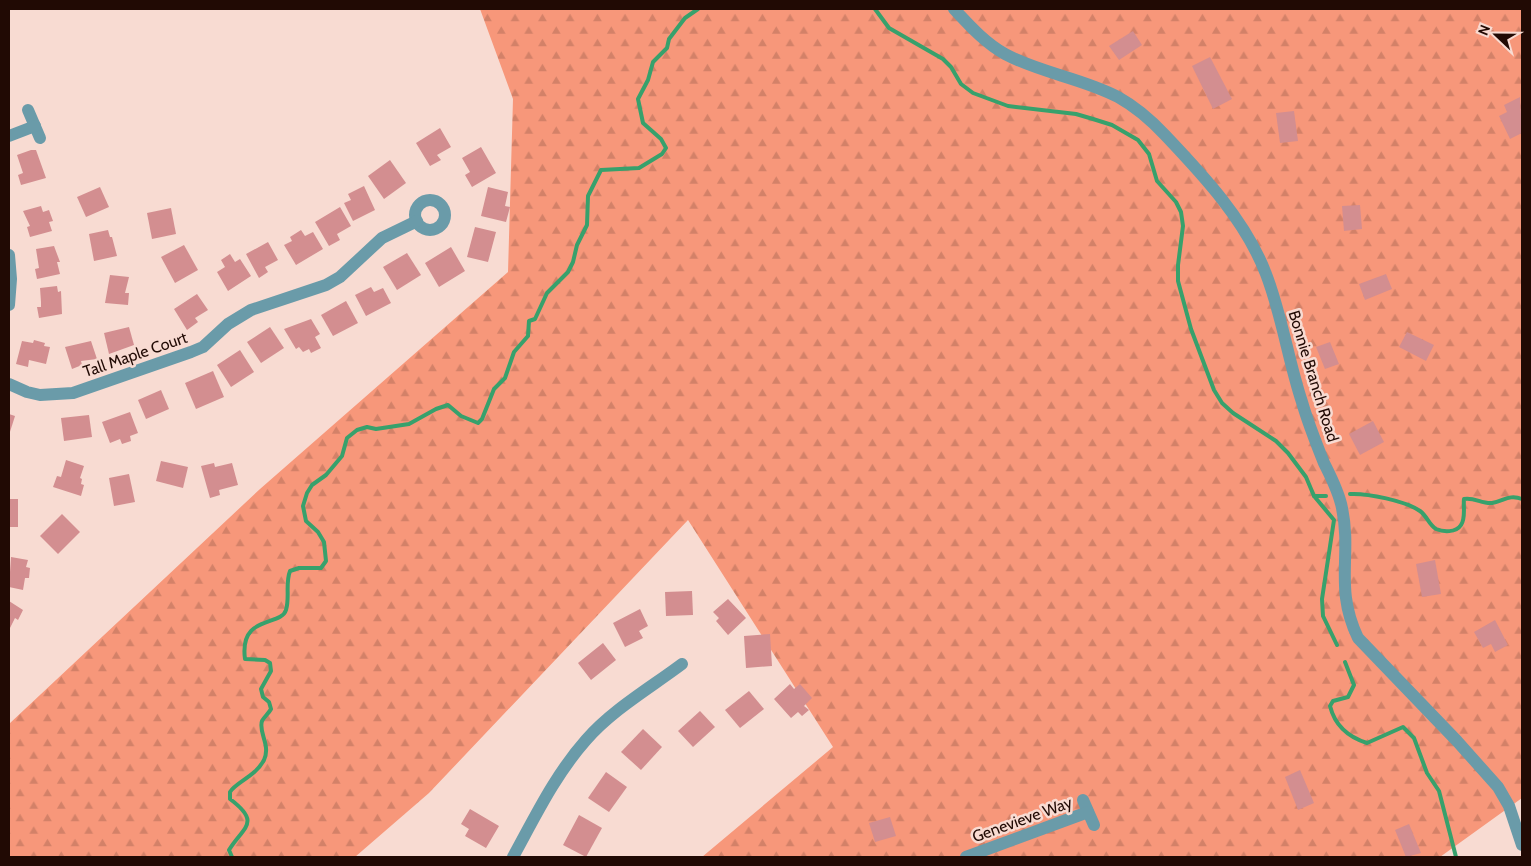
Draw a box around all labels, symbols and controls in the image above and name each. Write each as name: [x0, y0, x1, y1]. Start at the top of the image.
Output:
north arrow: [1471, 10, 1521, 60]
text: N: [1474, 22, 1494, 38]
street label: Bonnie Branch Road: [1284, 308, 1343, 444]
street label: Tall Maple Court: [81, 328, 190, 381]
street label: Genevieve Way: [970, 793, 1075, 846]

